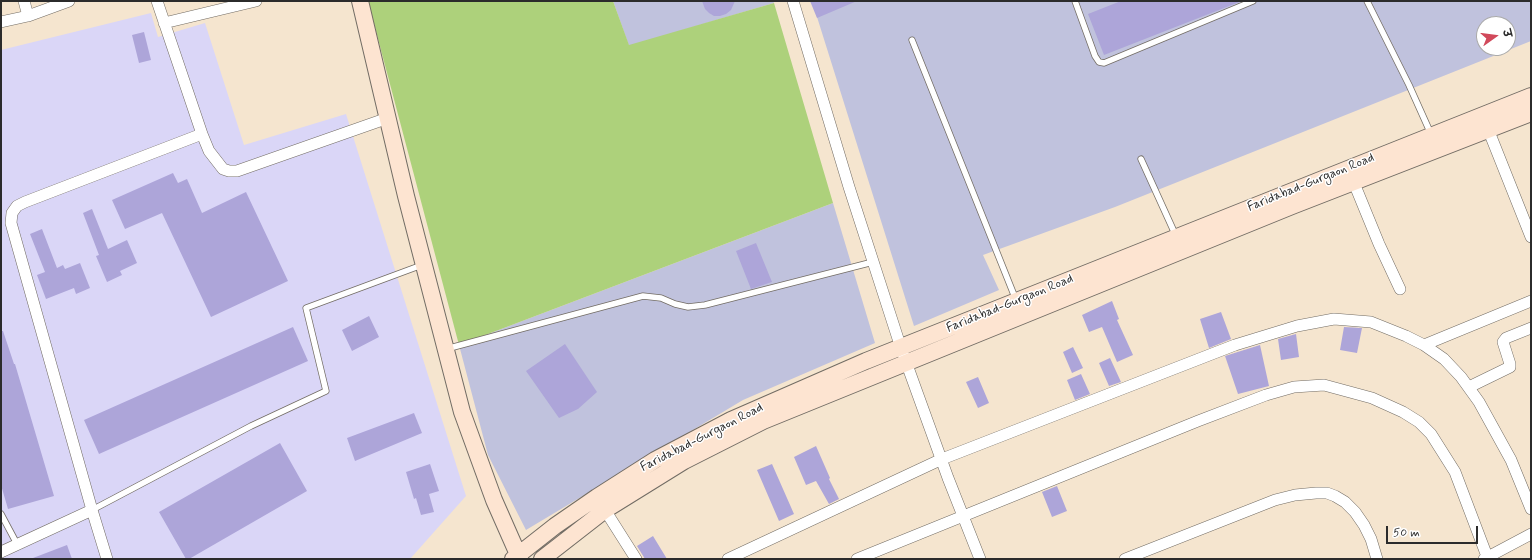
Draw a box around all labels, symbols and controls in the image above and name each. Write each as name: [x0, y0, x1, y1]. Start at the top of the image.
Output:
north arrow: [1476, 16, 1516, 56]
text: उ: [1499, 28, 1514, 39]
street label: Faridabad-Gurgaon Road: [1245, 150, 1377, 216]
street label: Faridabad-Gurgaon Road: [944, 271, 1076, 337]
street label: Faridabad-Gurgaon Road: [638, 400, 766, 476]
scale bar: [1388, 518, 1480, 544]
text: 50 m: [1393, 525, 1420, 541]

